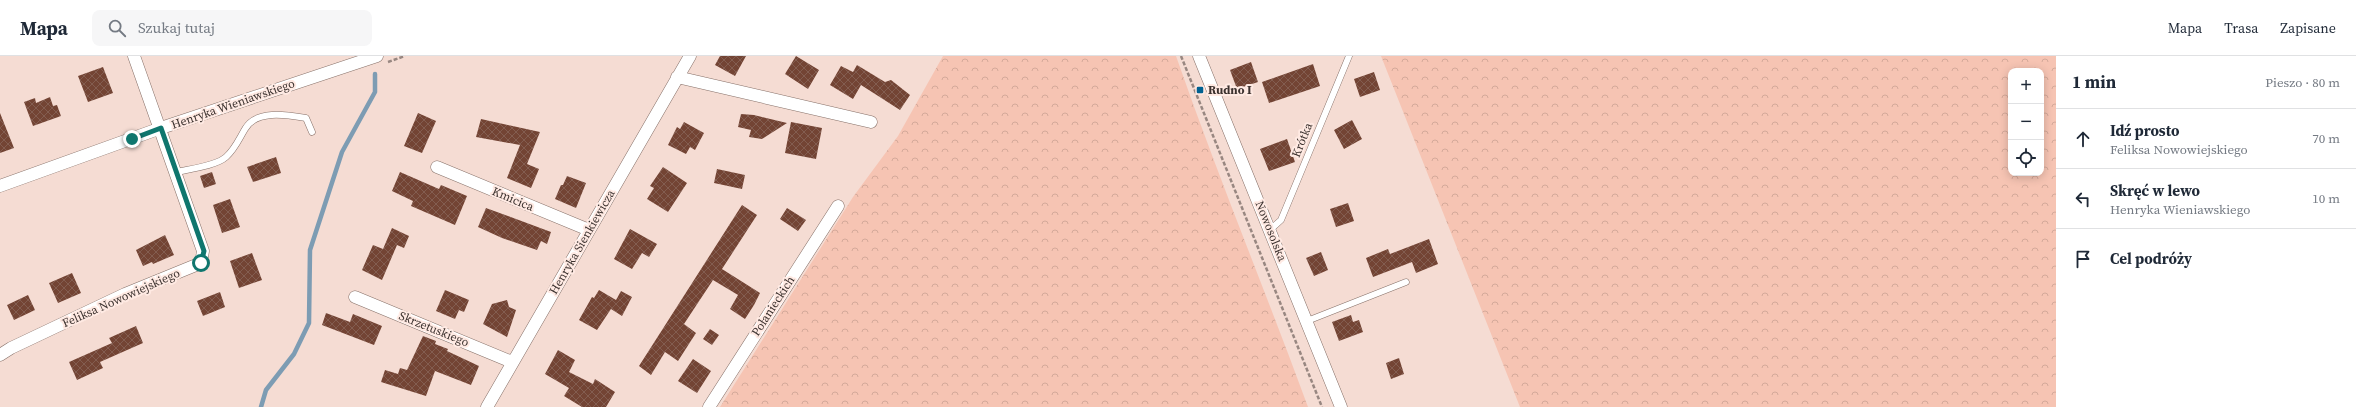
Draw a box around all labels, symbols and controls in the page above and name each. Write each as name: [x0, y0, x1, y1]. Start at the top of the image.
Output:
search box: [92, 10, 372, 46]
text: Mapa: [20, 15, 68, 41]
icon: search: [106, 17, 128, 39]
text: Szukaj tutaj: [138, 17, 215, 38]
text: Mapa: [2168, 18, 2202, 38]
text: Trasa: [2224, 18, 2258, 38]
text: Zapisane: [2280, 18, 2336, 38]
map controls: [2008, 68, 2044, 176]
button: +: [2008, 68, 2044, 104]
text: 1 min: [2072, 70, 2116, 94]
text: Pieszo · 80 m: [2265, 74, 2340, 91]
street label: Henryka Wieniawskiego: [169, 75, 297, 133]
place label: Rudno I: [1208, 82, 1252, 98]
marker: Rudno I: [1195, 85, 1205, 95]
button: −: [2008, 104, 2044, 140]
street label: Krótka: [1288, 119, 1316, 160]
text: Idź prosto: [2110, 120, 2179, 141]
icon: ahead: [2072, 128, 2094, 150]
route end: [123, 130, 141, 148]
text: 70 m: [2312, 130, 2340, 147]
button: locate: [2008, 140, 2044, 176]
text: Feliksa Nowowiejskiego: [2110, 141, 2248, 158]
text: Skręć w lewo: [2110, 180, 2200, 201]
street label: Kmicica: [490, 183, 537, 215]
street label: Henryka Sienkiewicza: [545, 186, 619, 297]
icon: left: [2072, 188, 2094, 210]
text: 10 m: [2312, 190, 2340, 207]
street label: Nowosolska: [1252, 198, 1291, 264]
text: Henryka Wieniawskiego: [2110, 201, 2250, 218]
icon: arrive: [2072, 248, 2094, 270]
text: Cel podróży: [2110, 248, 2192, 269]
route start: [192, 254, 210, 272]
street label: Feliksa Nowowiejskiego: [60, 265, 183, 331]
street label: Połanieckich: [748, 273, 798, 339]
street label: Skrzetuskiego: [397, 308, 472, 350]

